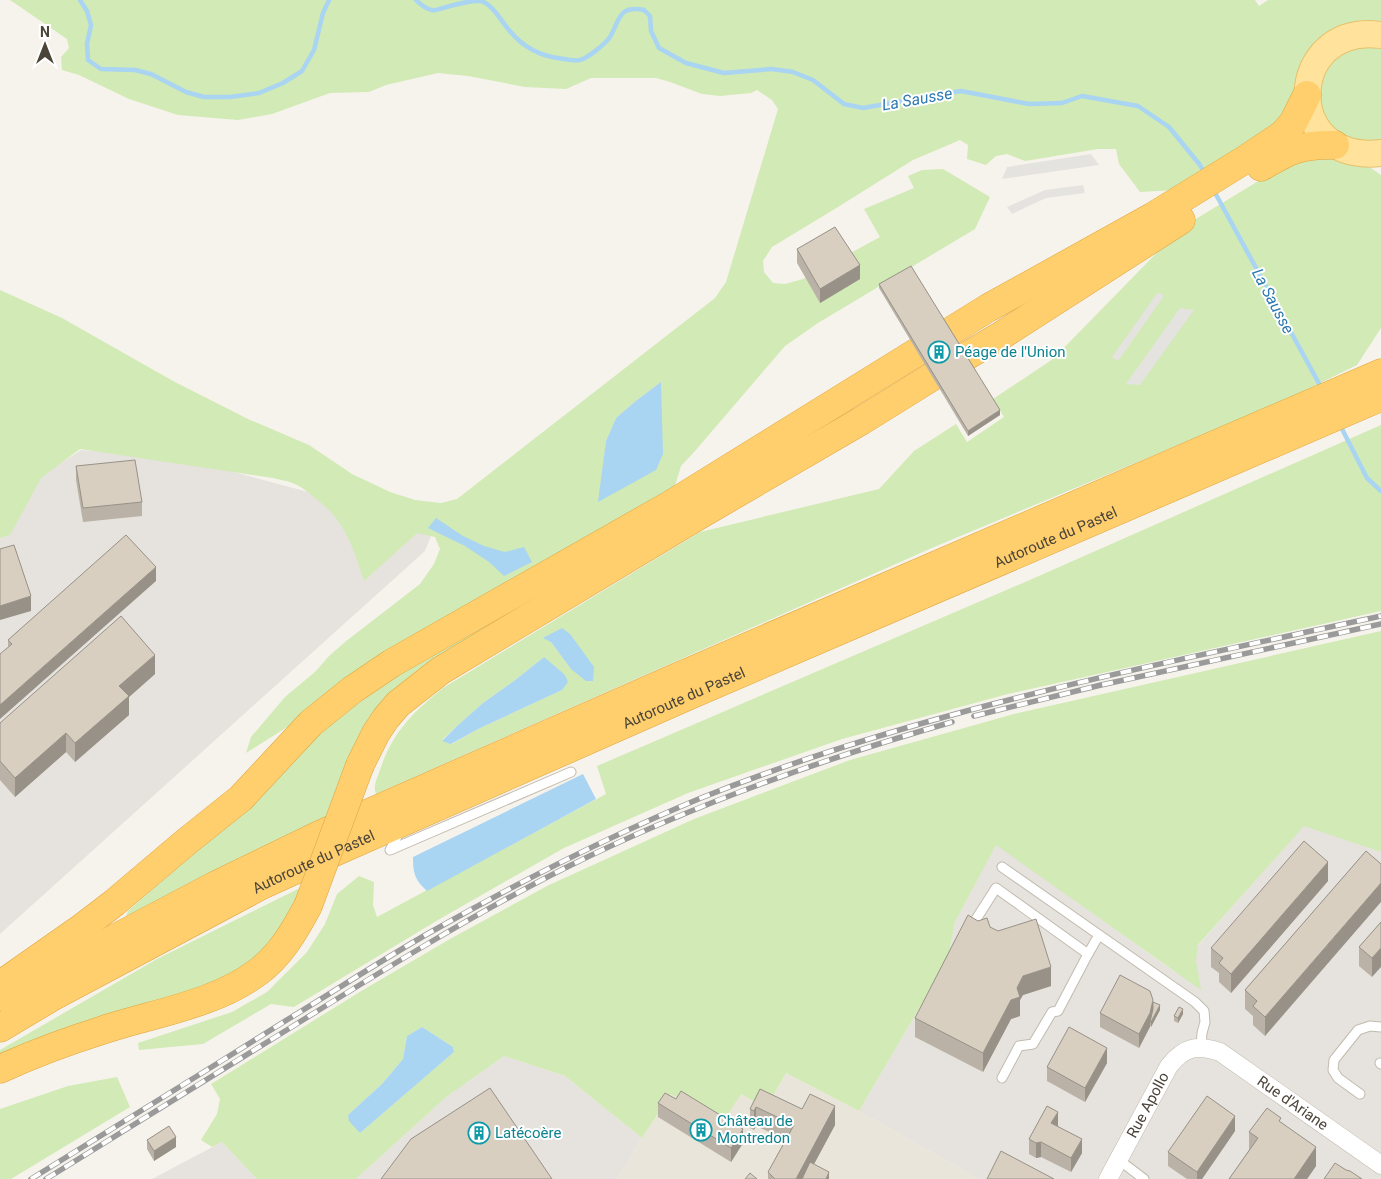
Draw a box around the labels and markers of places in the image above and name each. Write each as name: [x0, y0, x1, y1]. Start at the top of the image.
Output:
building icon: Péage de l'Union: [927, 340, 951, 364]
place label: Péage de l'Union: [955, 343, 1065, 361]
place label: Château de Montredon: [717, 1112, 793, 1147]
building icon: Château de Montredon: [689, 1118, 713, 1142]
building icon: Latécoère: [467, 1121, 491, 1145]
place label: Latécoère: [495, 1124, 561, 1142]

